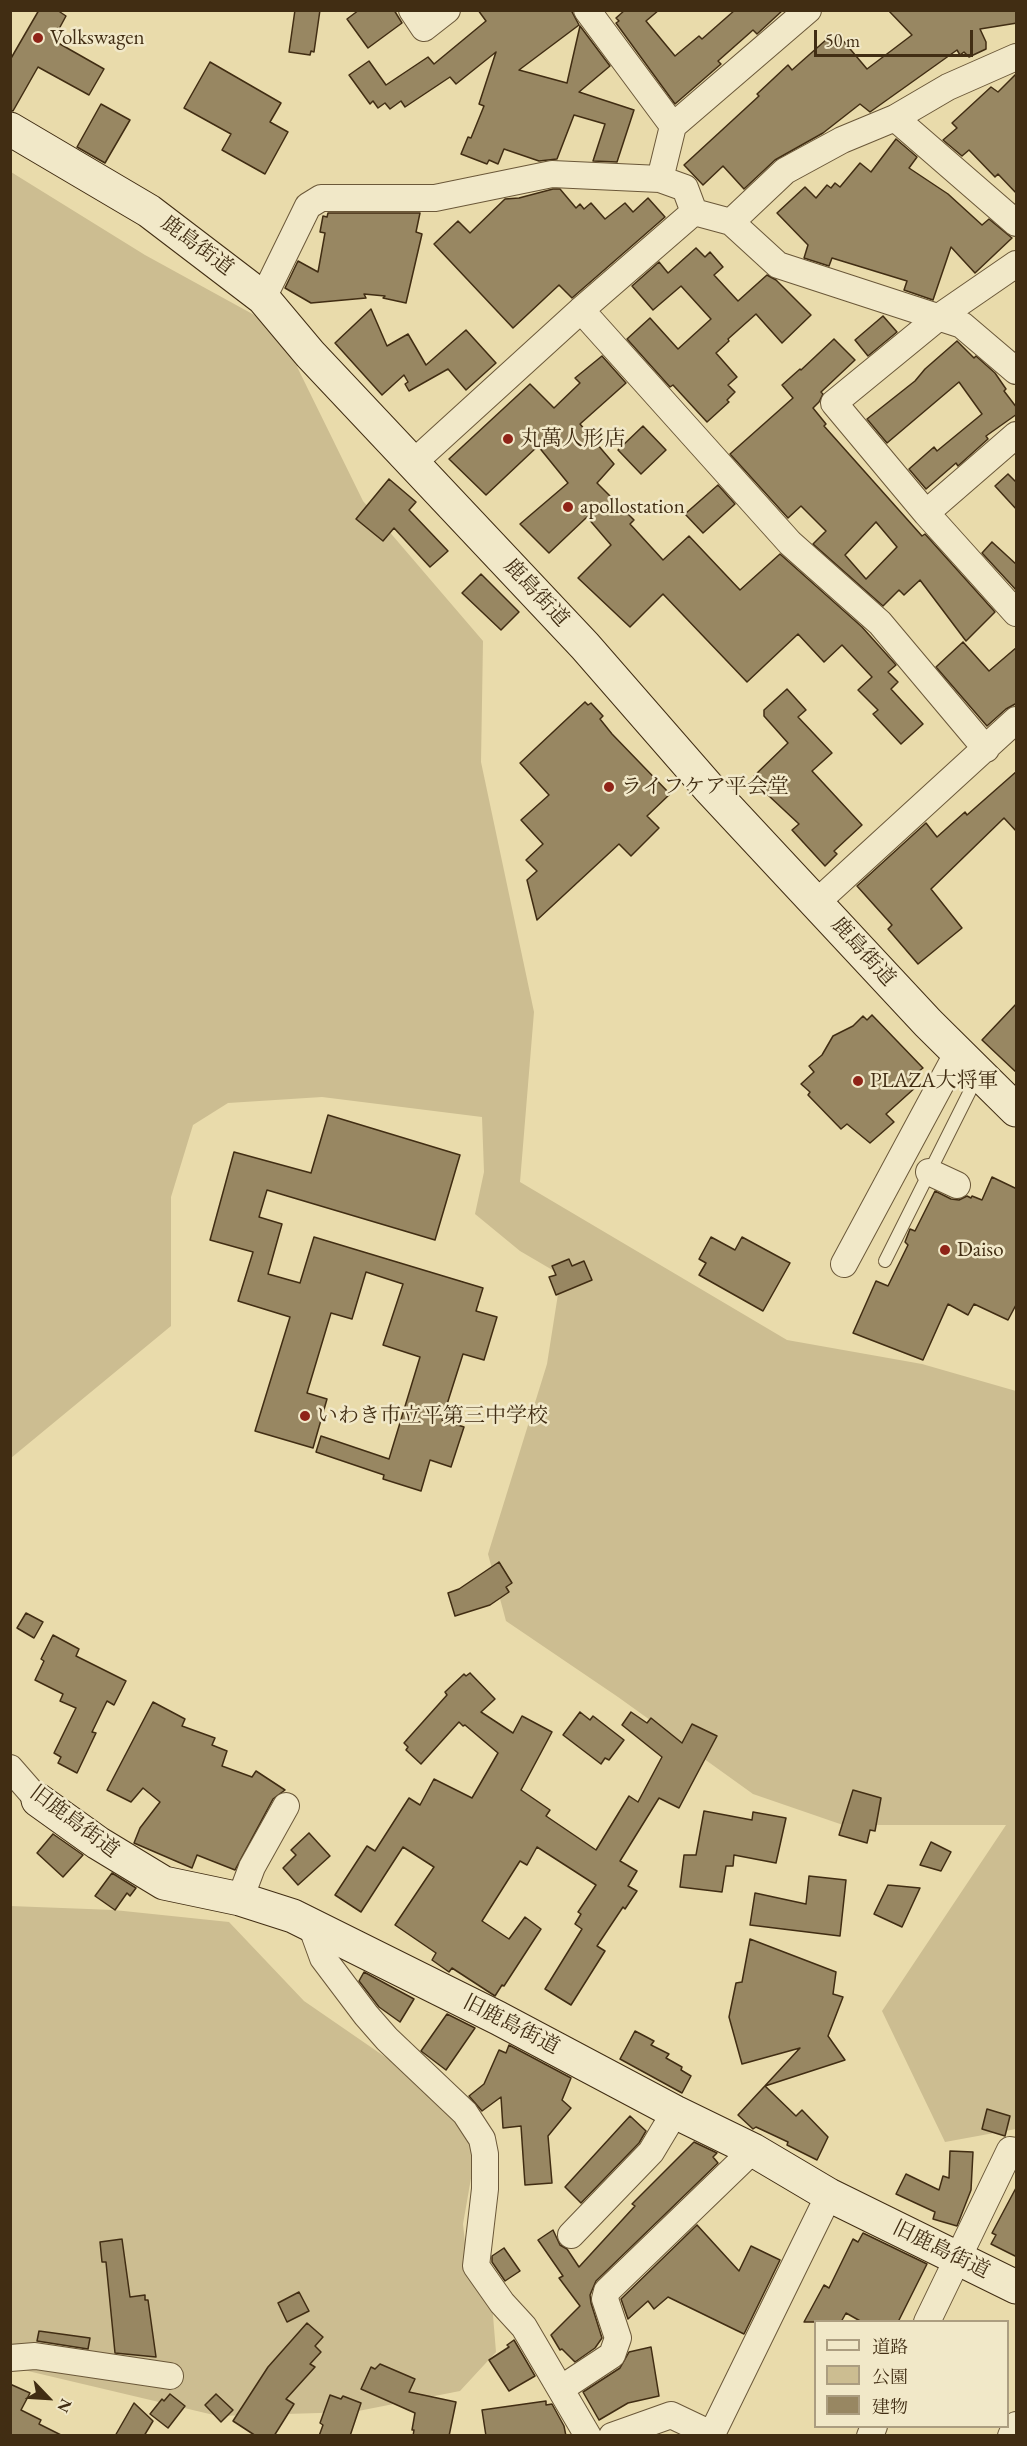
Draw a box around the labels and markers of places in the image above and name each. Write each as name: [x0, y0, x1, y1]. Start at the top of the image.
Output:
place label: Volkswagen: [50, 25, 145, 51]
marker: Volkswagen: [31, 31, 45, 45]
place label: 丸萬人形店: [520, 426, 625, 452]
marker: 丸萬人形店: [501, 432, 515, 446]
place label: apollostation: [580, 494, 685, 520]
marker: apollostation: [561, 500, 575, 514]
place label: ライフケア平会堂: [621, 774, 789, 800]
marker: ライフケア平会堂: [602, 780, 616, 794]
place label: PLAZA大将軍: [870, 1068, 999, 1094]
marker: PLAZA大将軍: [851, 1074, 865, 1088]
place label: Daiso: [957, 1237, 1004, 1263]
marker: Daiso: [938, 1243, 952, 1257]
place label: いわき市立平第三中学校: [317, 1403, 548, 1429]
marker: いわき市立平第三中学校: [298, 1409, 312, 1423]

